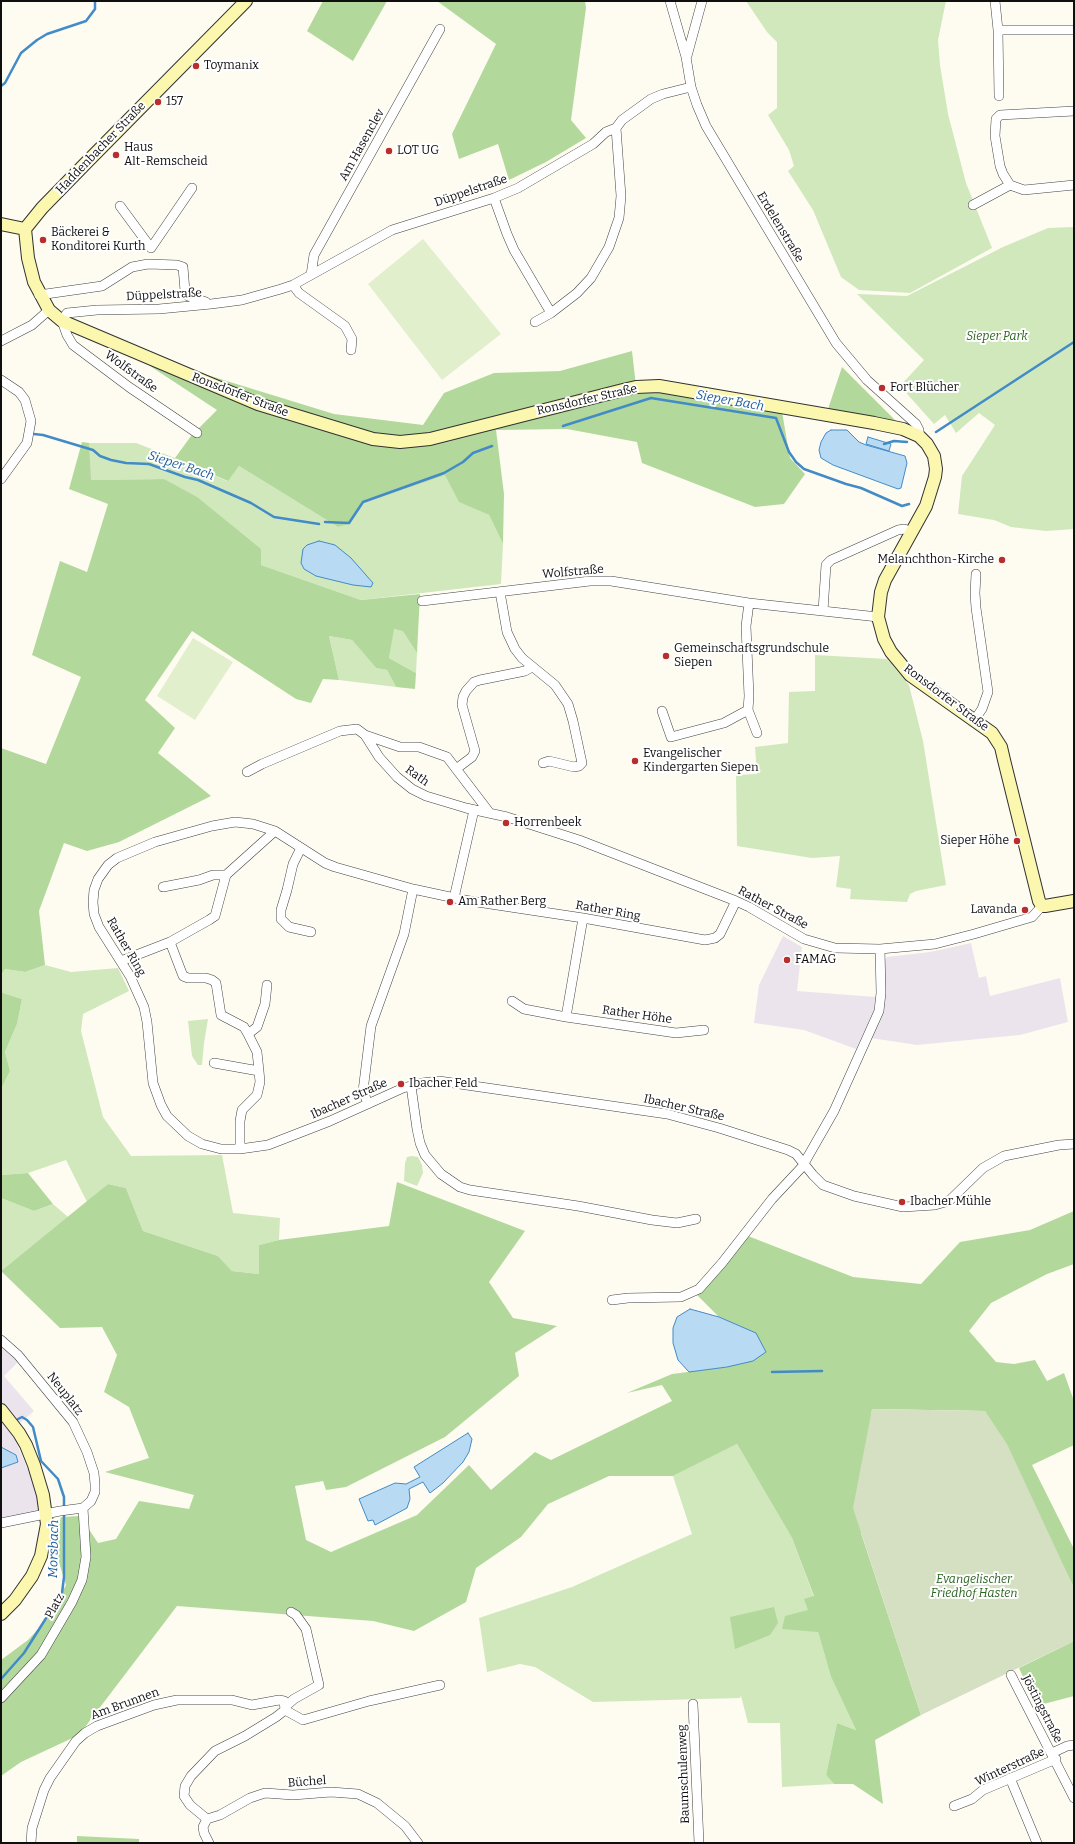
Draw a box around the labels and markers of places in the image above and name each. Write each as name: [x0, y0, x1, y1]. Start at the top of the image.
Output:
place label: Toymanix: [204, 59, 259, 73]
marker: Toymanix: [191, 61, 201, 71]
place label: 157: [166, 95, 183, 109]
marker: 157: [153, 97, 163, 107]
place label: Haus Alt-Remscheid: [124, 141, 208, 169]
place label: LOT UG: [397, 144, 439, 158]
marker: LOT UG: [384, 146, 394, 156]
marker: Haus Alt-Remscheid: [111, 150, 121, 160]
place label: Bäckerei & Konditorei Kurth: [51, 226, 145, 254]
marker: Bäckerei & Konditorei Kurth: [38, 235, 48, 245]
place label: Fort Blücher: [890, 381, 959, 395]
marker: Fort Blücher: [877, 383, 887, 393]
place label: Melanchthon-Kirche: [878, 553, 994, 567]
marker: Melanchthon-Kirche: [997, 555, 1007, 565]
place label: Gemeinschaftsgrundschule Siepen: [674, 642, 829, 670]
marker: Gemeinschaftsgrundschule Siepen: [661, 651, 671, 661]
place label: Evangelischer Kindergarten Siepen: [643, 747, 759, 775]
marker: Evangelischer Kindergarten Siepen: [630, 756, 640, 766]
place label: Horrenbeek: [514, 816, 581, 830]
marker: Horrenbeek: [501, 818, 511, 828]
place label: Sieper Höhe: [940, 834, 1009, 848]
marker: Sieper Höhe: [1012, 836, 1022, 846]
place label: Am Rather Berg: [458, 895, 546, 909]
marker: Am Rather Berg: [445, 897, 455, 907]
place label: Lavanda: [970, 903, 1017, 917]
marker: Lavanda: [1020, 905, 1030, 915]
place label: FAMAG: [795, 953, 836, 967]
marker: FAMAG: [782, 955, 792, 965]
place label: Ibacher Feld: [409, 1077, 478, 1091]
marker: Ibacher Feld: [396, 1079, 406, 1089]
place label: Ibacher Mühle: [910, 1195, 991, 1209]
marker: Ibacher Mühle: [897, 1197, 907, 1207]

